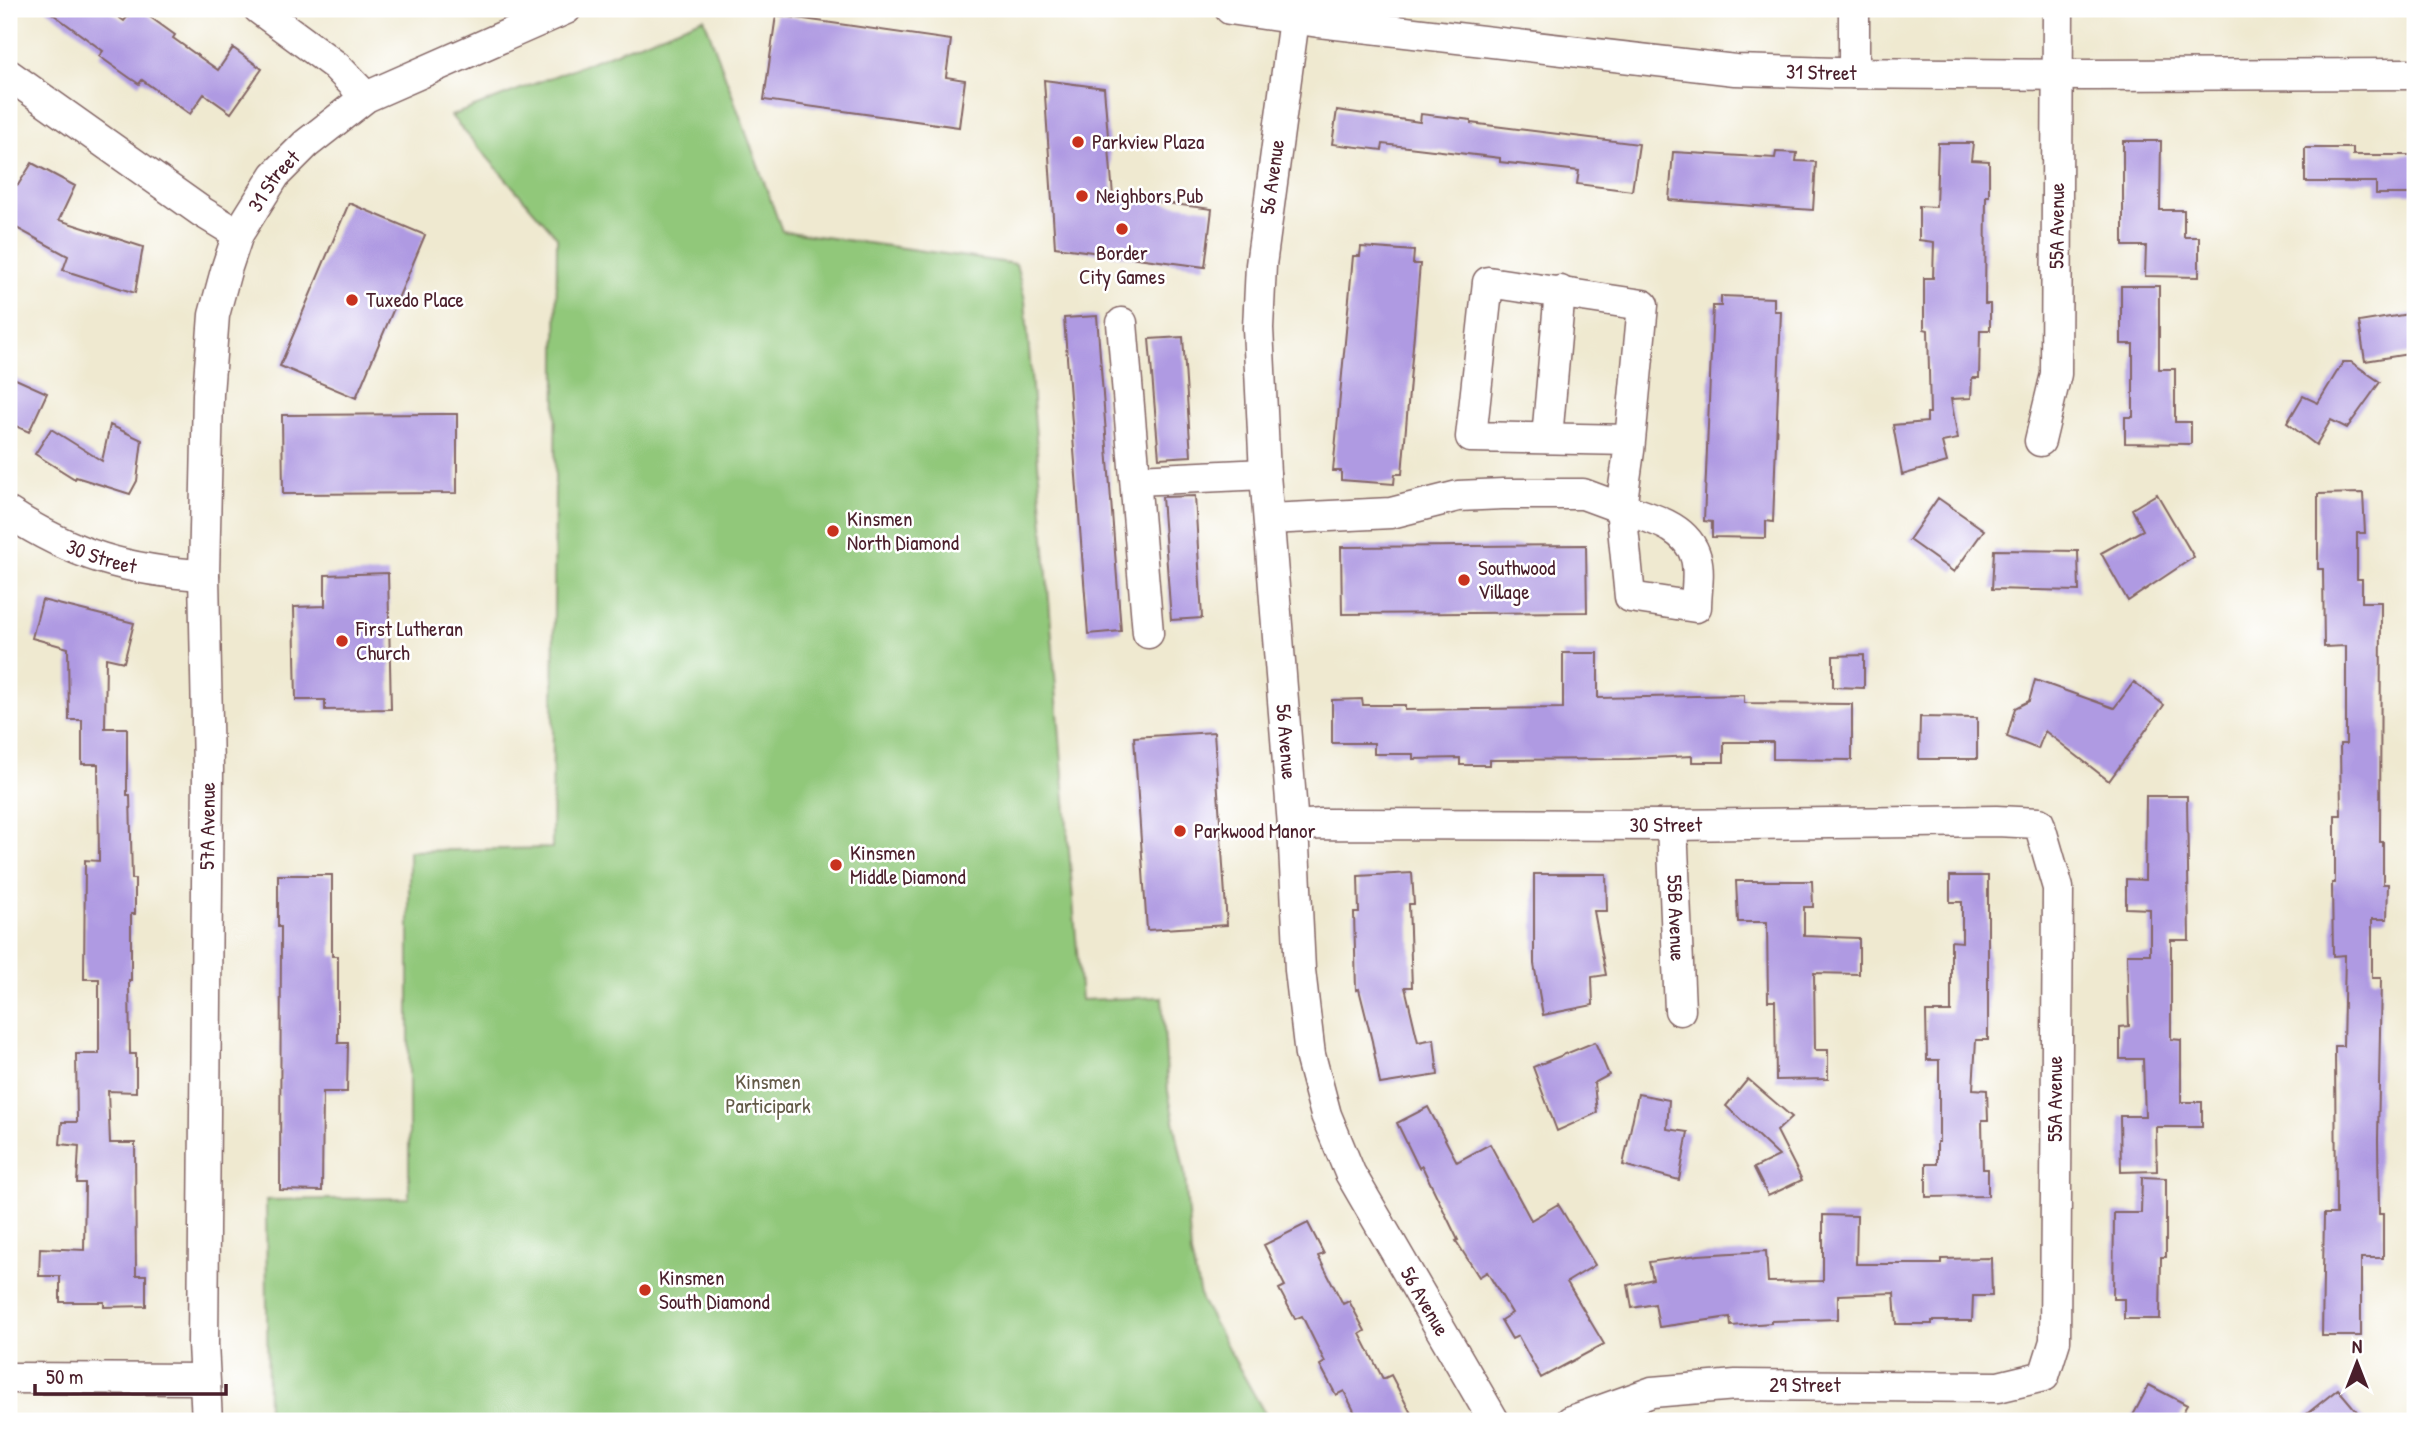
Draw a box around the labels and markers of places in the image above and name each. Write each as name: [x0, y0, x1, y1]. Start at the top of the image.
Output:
place label: Parkview Plaza: [1092, 127, 1204, 156]
marker: Parkview Plaza: [1070, 134, 1086, 150]
place label: Neighbors Pub: [1096, 181, 1204, 210]
marker: Neighbors Pub: [1074, 188, 1090, 204]
marker: Border City Games: [1114, 221, 1130, 237]
place label: Border City Games: [1079, 238, 1165, 291]
place label: Tuxedo Place: [366, 285, 464, 314]
marker: Tuxedo Place: [344, 292, 360, 308]
place label: Kinsmen North Diamond: [847, 504, 959, 557]
marker: Kinsmen North Diamond: [825, 523, 841, 539]
place label: Southwood Village: [1478, 553, 1555, 606]
marker: Southwood Village: [1456, 572, 1472, 588]
place label: First Lutheran Church: [355, 614, 463, 667]
marker: First Lutheran Church: [334, 633, 350, 649]
place label: Parkwood Manor: [1194, 816, 1316, 845]
marker: Parkwood Manor: [1172, 823, 1188, 839]
place label: Kinsmen Middle Diamond: [850, 838, 966, 891]
marker: Kinsmen Middle Diamond: [828, 857, 844, 873]
place label: Kinsmen South Diamond: [659, 1263, 770, 1316]
marker: Kinsmen South Diamond: [637, 1282, 653, 1298]

